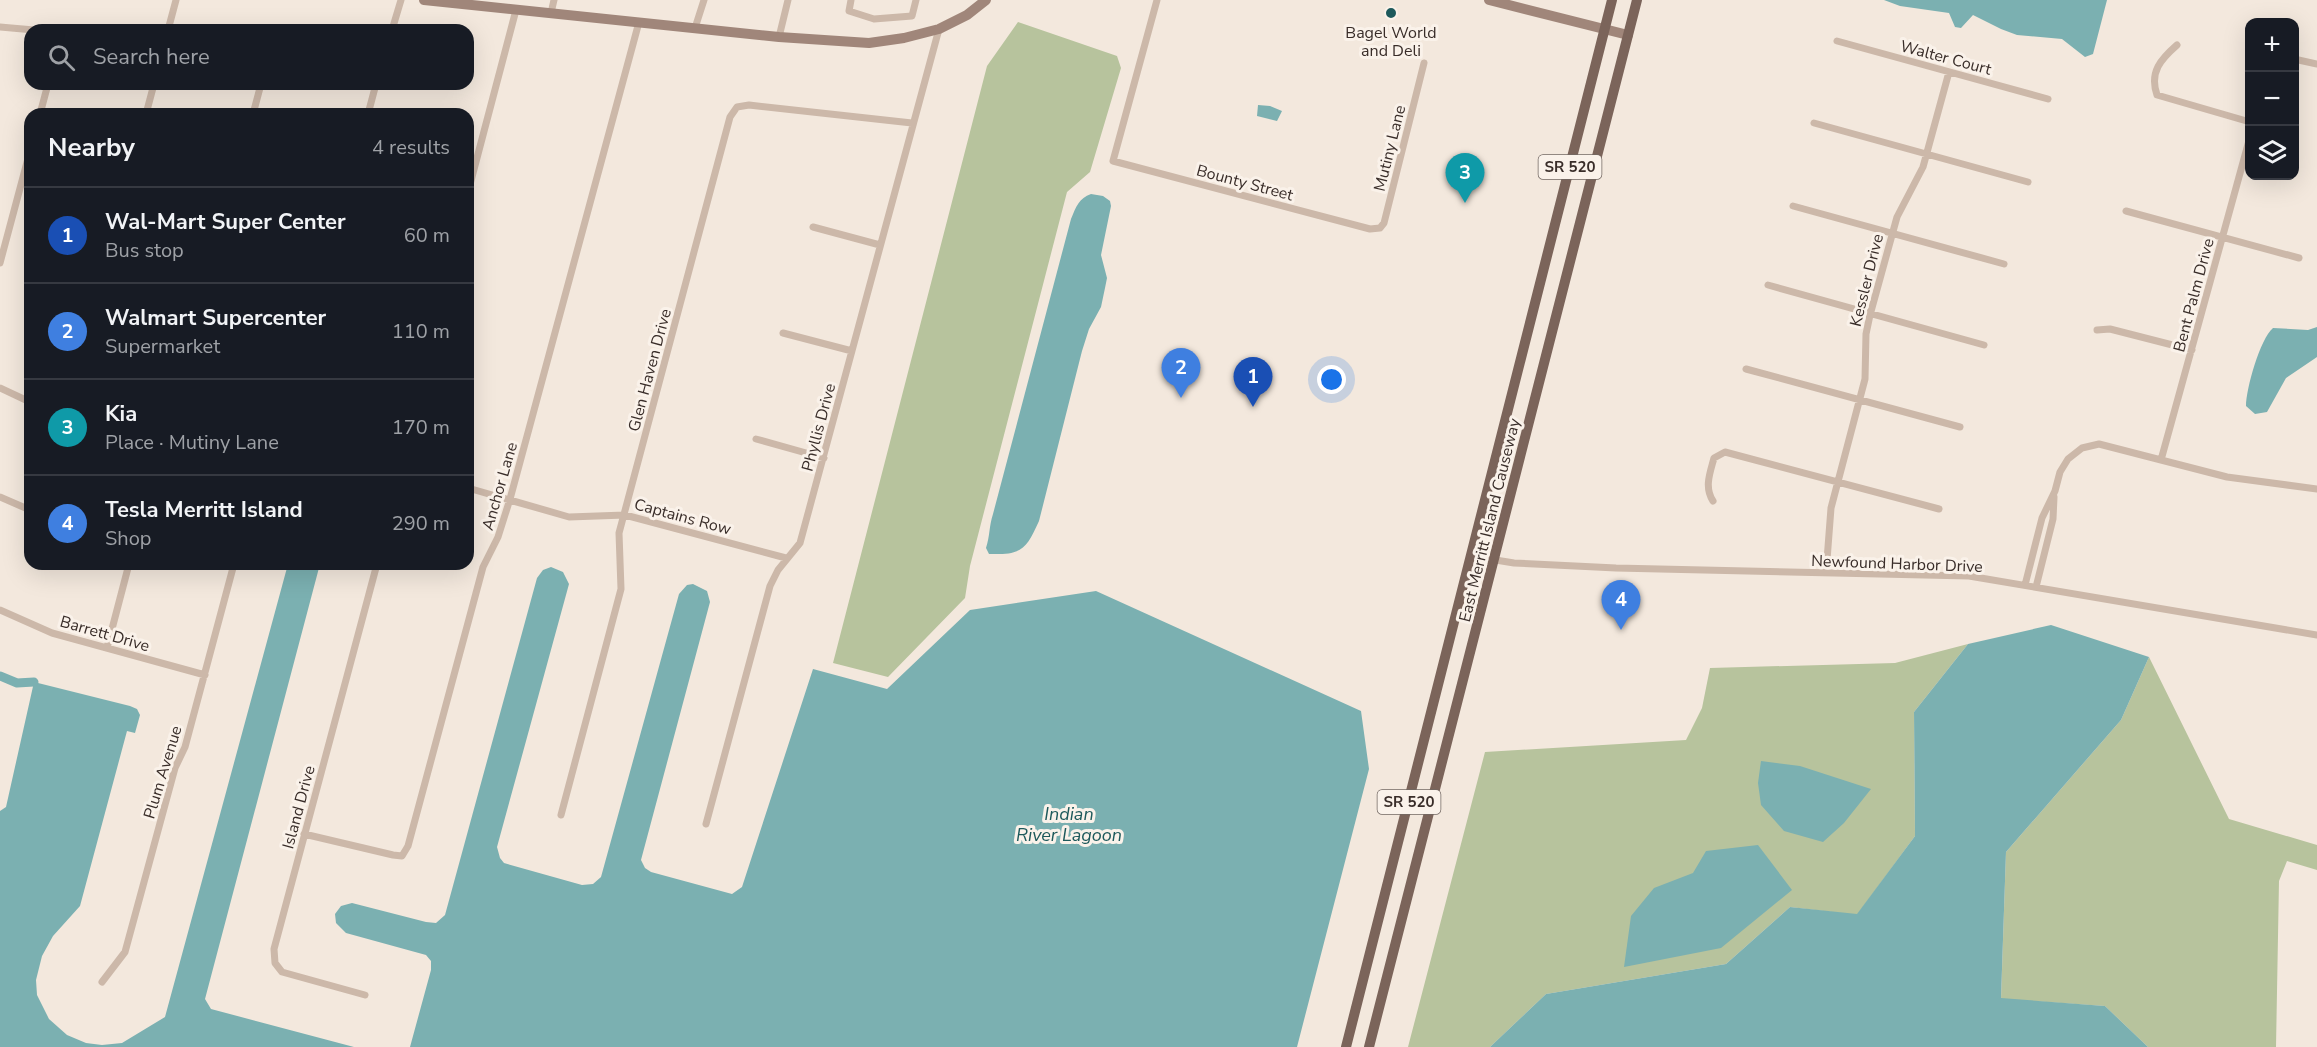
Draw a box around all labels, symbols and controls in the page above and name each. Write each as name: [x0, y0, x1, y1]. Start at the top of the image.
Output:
marker: Bagel World and Deli: [1384, 6, 1398, 20]
map controls: [2245, 18, 2299, 180]
button: +: [2245, 18, 2299, 72]
place label: Bagel World and Deli: [1345, 22, 1437, 62]
search box: [24, 24, 474, 90]
street label: Walter Court: [1898, 35, 1994, 81]
icon: search: [45, 41, 78, 74]
text: Search here: [93, 42, 210, 72]
button: −: [2245, 72, 2299, 126]
street label: Mutiny Lane: [1369, 103, 1411, 194]
button: layers: [2245, 126, 2299, 180]
text: Nearby: [48, 130, 135, 165]
text: 4 results: [372, 134, 450, 161]
pin: 3: [1446, 154, 1484, 203]
road number: SR 520: [1538, 155, 1602, 179]
street label: Bounty Street: [1194, 159, 1296, 207]
text: Wal-Mart Super Center: [105, 207, 346, 237]
text: 1: [62, 222, 74, 249]
text: 60 m: [404, 222, 450, 249]
street label: Kessler Drive: [1845, 232, 1889, 329]
street label: Bent Palm Drive: [2168, 236, 2220, 355]
text: Bus stop: [105, 237, 184, 264]
text: Walmart Supercenter: [105, 303, 326, 333]
street label: Glen Haven Drive: [623, 306, 677, 434]
text: 2: [62, 318, 74, 345]
text: 110 m: [392, 318, 450, 345]
text: Supermarket: [105, 333, 220, 360]
pin: 2: [1162, 348, 1200, 398]
pin: 1: [1234, 358, 1272, 407]
your location: [1317, 365, 1346, 394]
street label: Phyllis Drive: [797, 381, 841, 474]
text: Kia: [105, 399, 137, 429]
text: 3: [62, 414, 74, 441]
text: 170 m: [392, 414, 450, 441]
street label: East Merritt Island Causeway: [1454, 415, 1526, 624]
text: Place · Mutiny Lane: [105, 429, 279, 456]
street label: Anchor Lane: [477, 440, 523, 533]
street label: Captains Row: [632, 493, 734, 541]
text: Tesla Merritt Island: [105, 495, 303, 525]
text: 4: [62, 510, 74, 537]
text: 290 m: [392, 510, 450, 537]
text: Shop: [105, 525, 151, 552]
street label: Newfound Harbor Drive: [1811, 550, 1983, 578]
pin: 4: [1602, 580, 1640, 630]
street label: Barrett Drive: [57, 611, 152, 657]
street label: Plum Avenue: [138, 723, 188, 821]
street label: Island Drive: [277, 763, 321, 851]
road number: SR 520: [1378, 790, 1440, 814]
water label: Indian River Lagoon: [1016, 802, 1122, 847]

